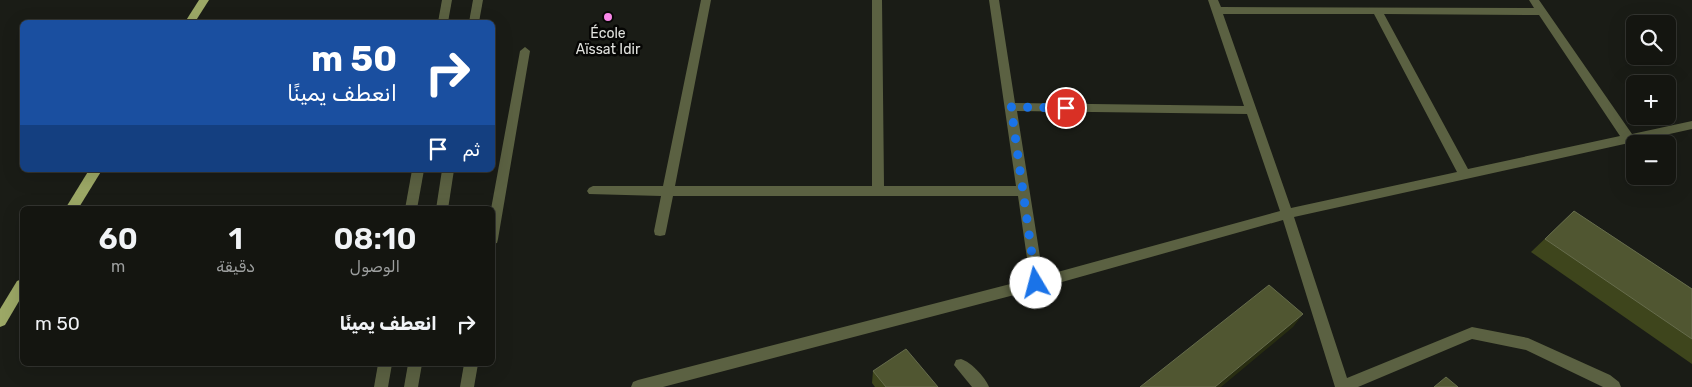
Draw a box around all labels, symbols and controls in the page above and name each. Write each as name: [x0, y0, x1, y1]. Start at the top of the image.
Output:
marker: École Aïssat Idir: [602, 11, 614, 23]
map controls: [1626, 15, 1676, 185]
button: search: [1626, 15, 1676, 65]
place label: École Aïssat Idir: [576, 24, 641, 58]
text: 50 m: [311, 38, 397, 80]
icon: right: [415, 40, 480, 105]
button: +: [1626, 75, 1676, 125]
text: انعطف يمينًا: [287, 80, 397, 107]
pin: [1045, 87, 1087, 129]
icon: arrive: [1052, 94, 1080, 122]
icon: arrive: [424, 135, 452, 163]
button: −: [1626, 135, 1676, 185]
text: ثم: [462, 138, 480, 161]
text: 60: [99, 221, 138, 257]
text: 1: [228, 221, 243, 257]
text: 08:10: [334, 221, 416, 257]
position arrow: [1009, 256, 1061, 308]
text: m: [111, 257, 125, 276]
text: دقيقة: [216, 257, 255, 276]
text: الوصول: [350, 257, 400, 276]
icon: right: [452, 310, 480, 338]
text: 50 m: [35, 312, 80, 335]
text: انعطف يمينًا: [340, 312, 437, 335]

